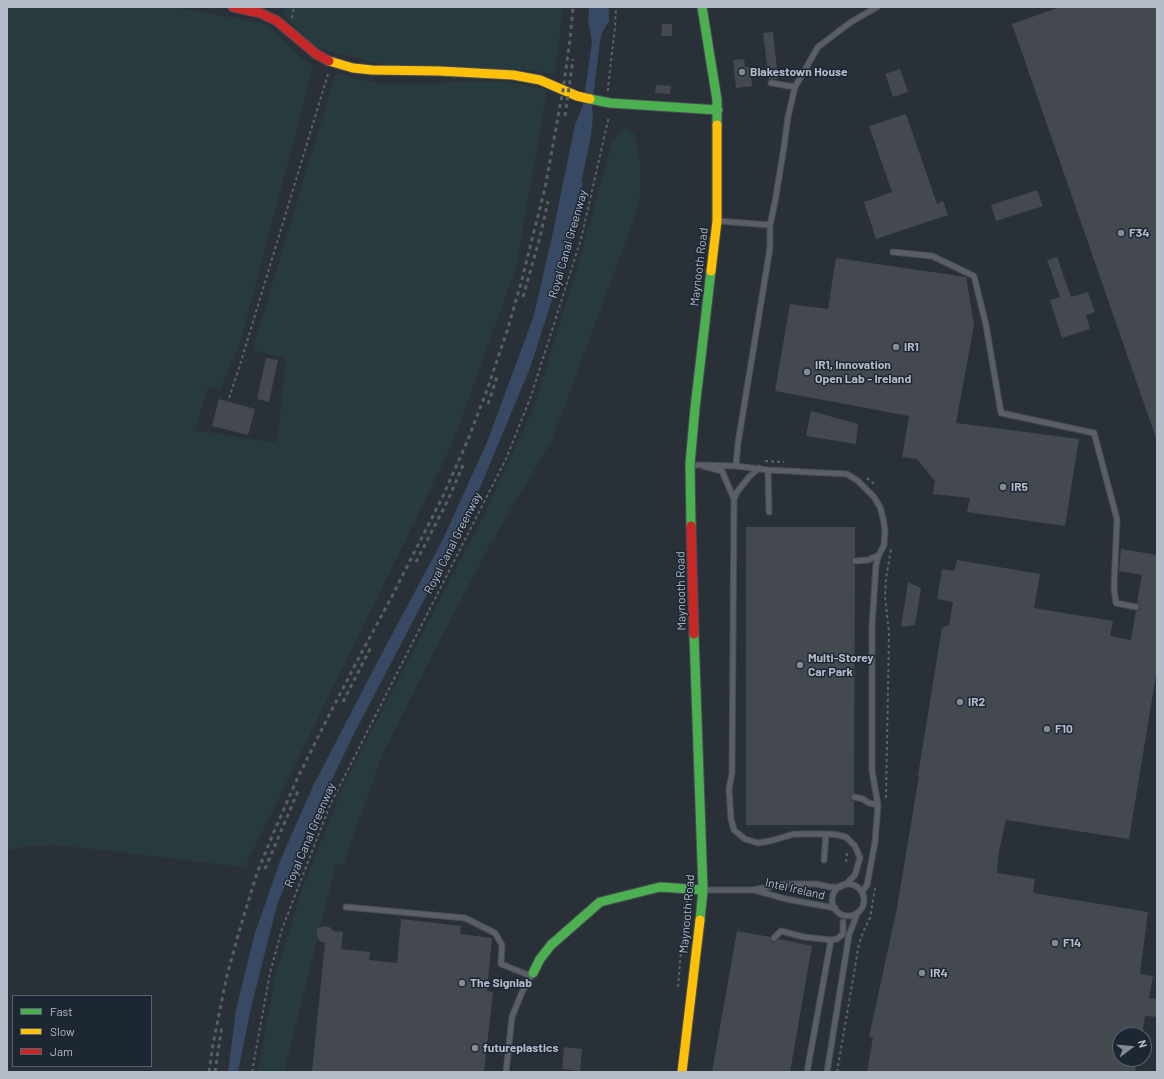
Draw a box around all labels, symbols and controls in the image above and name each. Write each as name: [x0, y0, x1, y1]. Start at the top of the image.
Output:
place label: Blakestown House: [750, 65, 848, 79]
marker: Blakestown House: [737, 67, 747, 77]
street label: Royal Canal Greenway: [546, 188, 590, 300]
place label: F34: [1129, 226, 1149, 240]
street label: Maynooth Road: [687, 227, 711, 307]
marker: F34: [1116, 228, 1126, 238]
place label: IR1: [904, 340, 919, 354]
marker: IR1: [891, 342, 901, 352]
place label: IR1, Innovation Open Lab - Ireland: [815, 358, 911, 386]
marker: IR1, Innovation Open Lab - Ireland: [802, 367, 812, 377]
place label: IR5: [1011, 480, 1028, 494]
marker: IR5: [998, 482, 1008, 492]
street label: Royal Canal Greenway: [421, 490, 485, 596]
street label: Maynooth Road: [673, 551, 689, 631]
place label: Multi-Storey Car Park: [808, 651, 874, 679]
marker: Multi-Storey Car Park: [795, 660, 805, 670]
place label: IR2: [968, 695, 985, 709]
marker: IR2: [955, 697, 965, 707]
place label: F10: [1055, 722, 1073, 736]
marker: F10: [1042, 724, 1052, 734]
street label: Royal Canal Greenway: [281, 780, 339, 890]
street label: Maynooth Road: [676, 874, 698, 954]
street label: Intel Ireland: [764, 875, 826, 903]
place label: F14: [1063, 936, 1081, 950]
marker: F14: [1050, 938, 1060, 948]
place label: IR4: [930, 966, 948, 980]
marker: IR4: [917, 968, 927, 978]
place label: The Signlab: [470, 976, 532, 990]
marker: The Signlab: [457, 978, 467, 988]
legend: [12, 995, 152, 1067]
text: Fast: [50, 1004, 73, 1018]
text: Slow: [50, 1024, 75, 1038]
north arrow: [1112, 1027, 1152, 1067]
text: N: [1136, 1039, 1150, 1049]
place label: futureplastics: [483, 1041, 558, 1055]
marker: futureplastics: [470, 1043, 480, 1053]
text: Jam: [50, 1044, 73, 1058]

